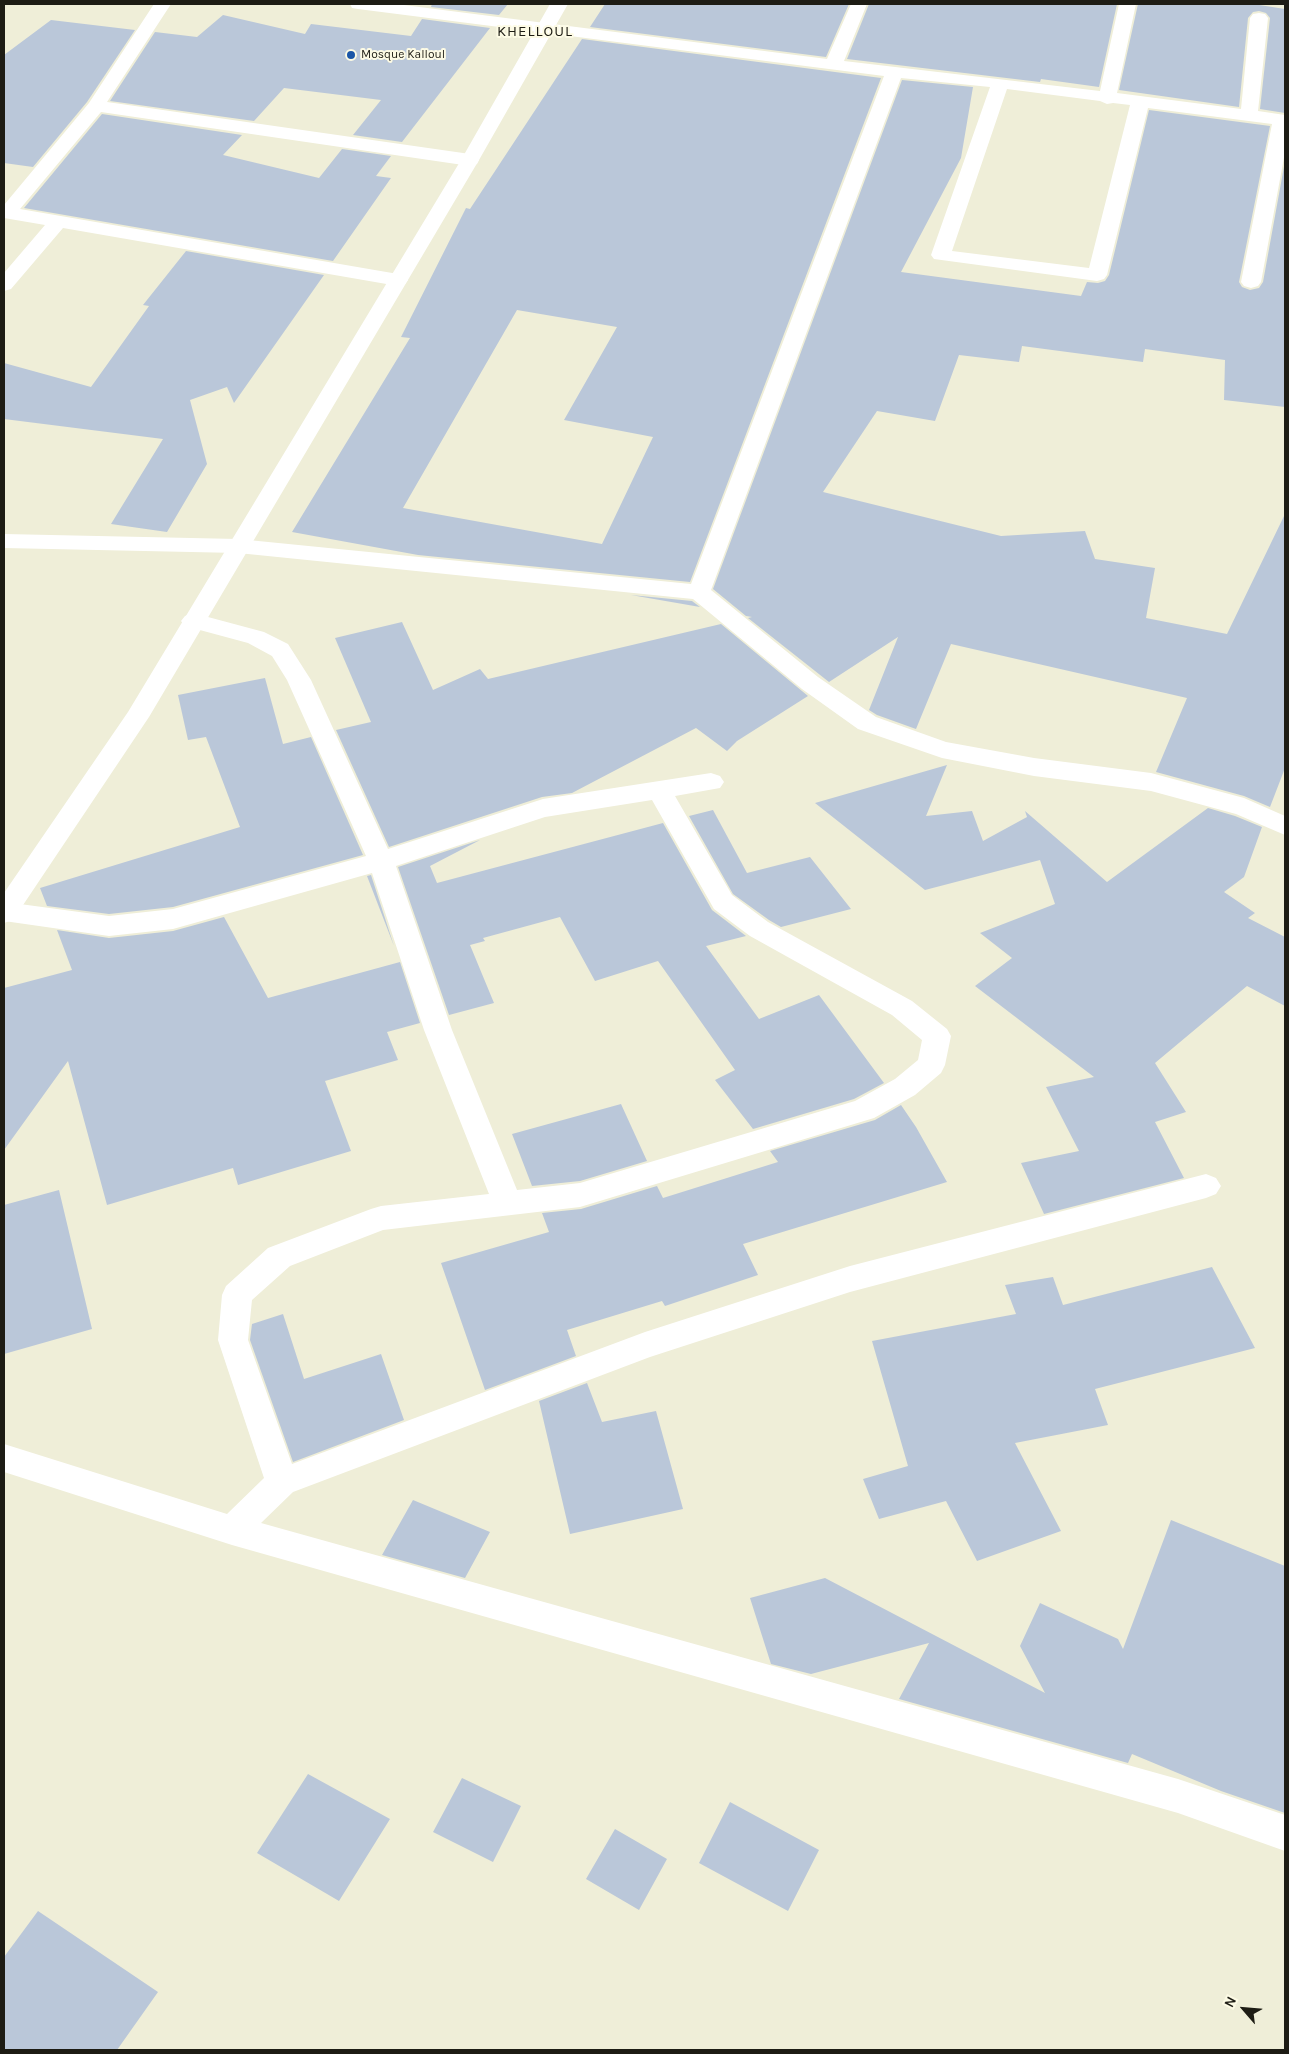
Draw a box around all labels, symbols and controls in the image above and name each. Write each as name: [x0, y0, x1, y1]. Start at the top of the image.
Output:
district label: KHELLOUL: [496, 23, 574, 41]
place label: Mosque Kalloul: [361, 48, 445, 62]
marker: Mosque Kalloul: [345, 49, 357, 61]
north arrow: [1219, 1984, 1269, 2034]
text: N: [1220, 1994, 1240, 2010]

